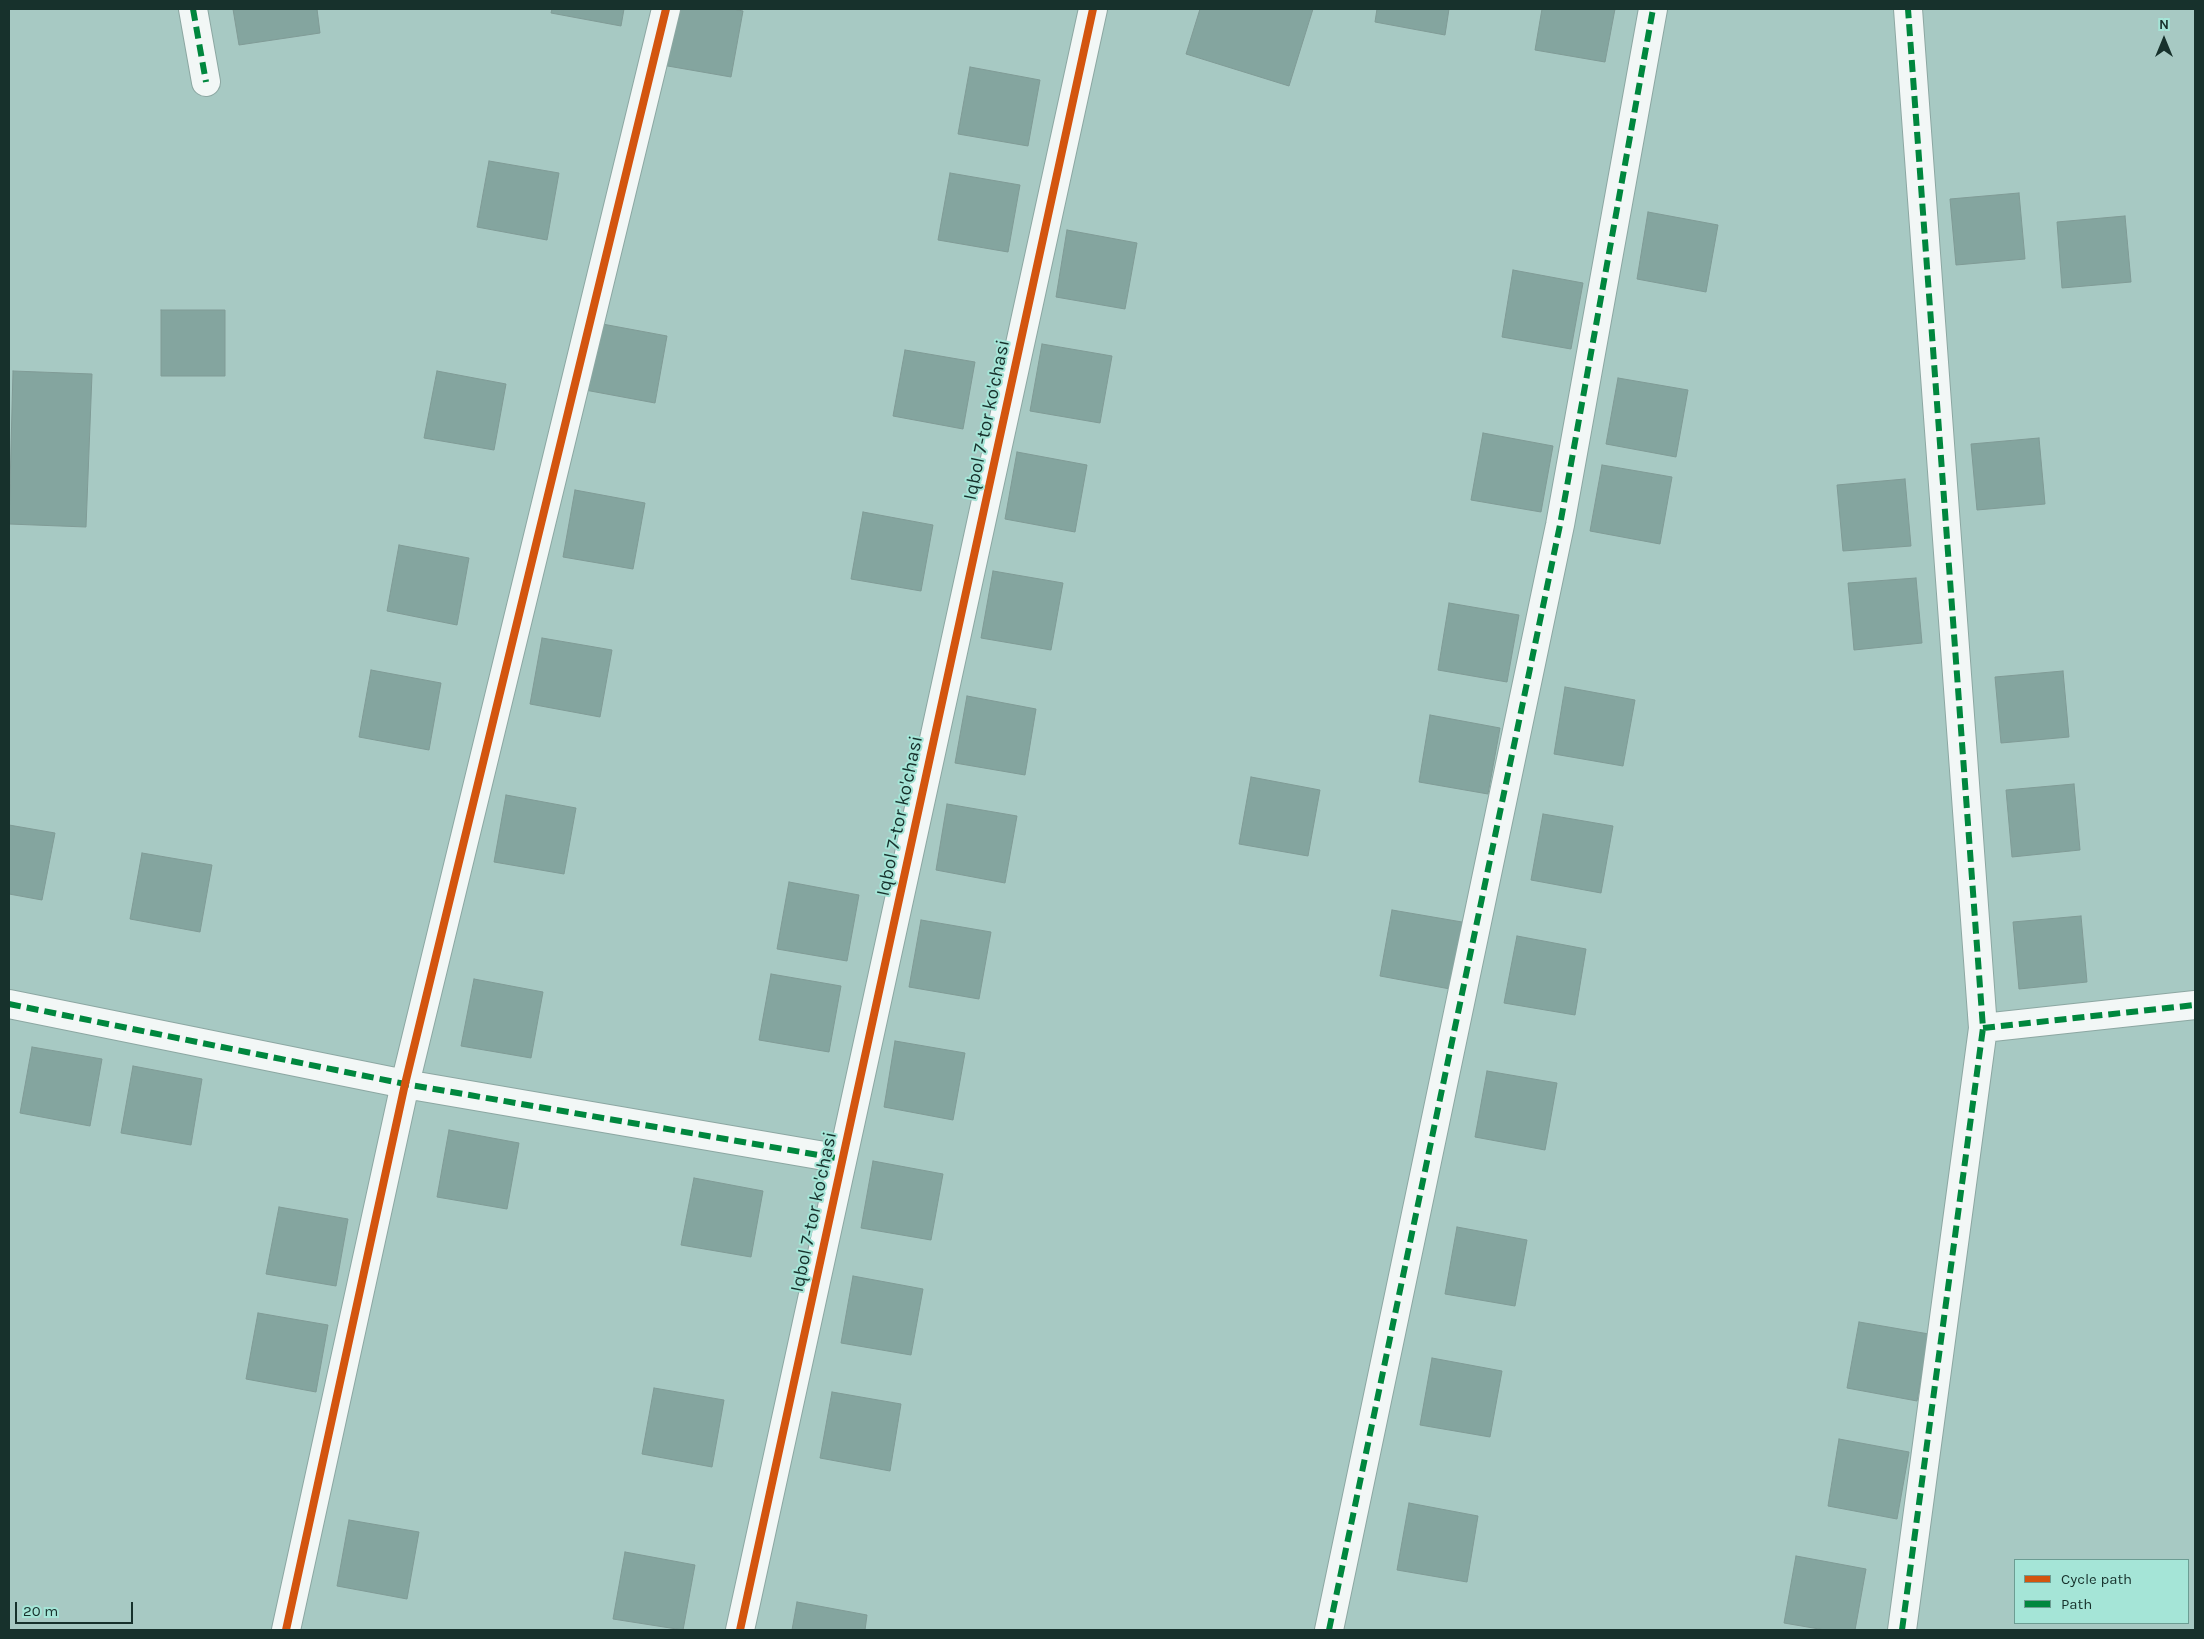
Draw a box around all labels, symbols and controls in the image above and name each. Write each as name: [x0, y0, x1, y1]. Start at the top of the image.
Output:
north arrow: [2139, 15, 2189, 65]
text: N: [2159, 16, 2169, 33]
street label: Iqbol 7-tor ko'chasi: [959, 338, 1015, 502]
street label: Iqbol 7-tor ko'chasi: [872, 734, 928, 898]
street label: Iqbol 7-tor ko'chasi: [786, 1130, 842, 1294]
legend: [2014, 1559, 2189, 1624]
text: Cycle path: [2061, 1570, 2132, 1588]
scale bar: [18, 1592, 135, 1624]
text: Path: [2061, 1595, 2092, 1613]
text: 20 m: [23, 1602, 58, 1620]

